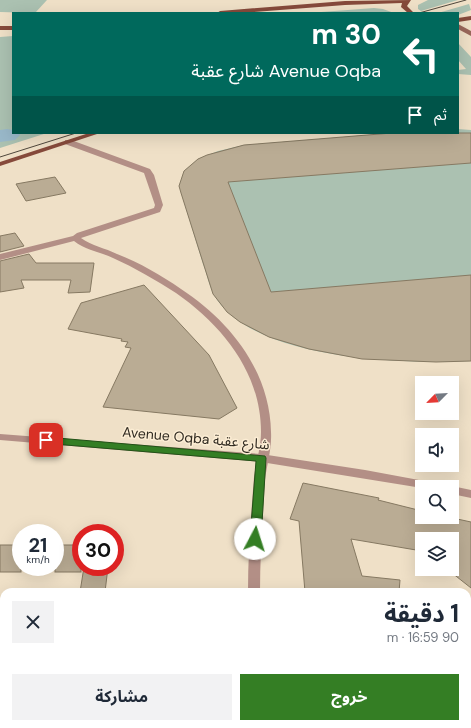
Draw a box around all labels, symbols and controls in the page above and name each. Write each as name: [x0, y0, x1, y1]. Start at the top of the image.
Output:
text: 30 m: [311, 16, 381, 53]
icon: left: [395, 28, 447, 80]
text: Avenue Oqba شارع عقبة: [191, 59, 381, 83]
icon: arrive: [404, 104, 426, 126]
text: ثم: [434, 105, 447, 125]
north arrow: [415, 376, 459, 420]
map controls: [415, 376, 459, 576]
pin: [29, 423, 63, 457]
street label: Avenue Oqba شارع عقبة: [122, 423, 270, 455]
button: sound: [415, 428, 459, 472]
icon: arrive: [35, 429, 57, 451]
button: search: [415, 480, 459, 524]
position arrow: [234, 518, 276, 560]
speed limit sign: 30: [72, 524, 124, 576]
text: 21: [29, 532, 47, 558]
button: layers: [415, 532, 459, 576]
text: km/h: [26, 553, 50, 566]
text: 1 دقيقة: [384, 598, 459, 629]
button: close: [12, 601, 54, 643]
text: 90 m · 16:59: [387, 629, 459, 646]
button: مشاركة: [12, 674, 232, 720]
button: خروج: [240, 674, 459, 720]

